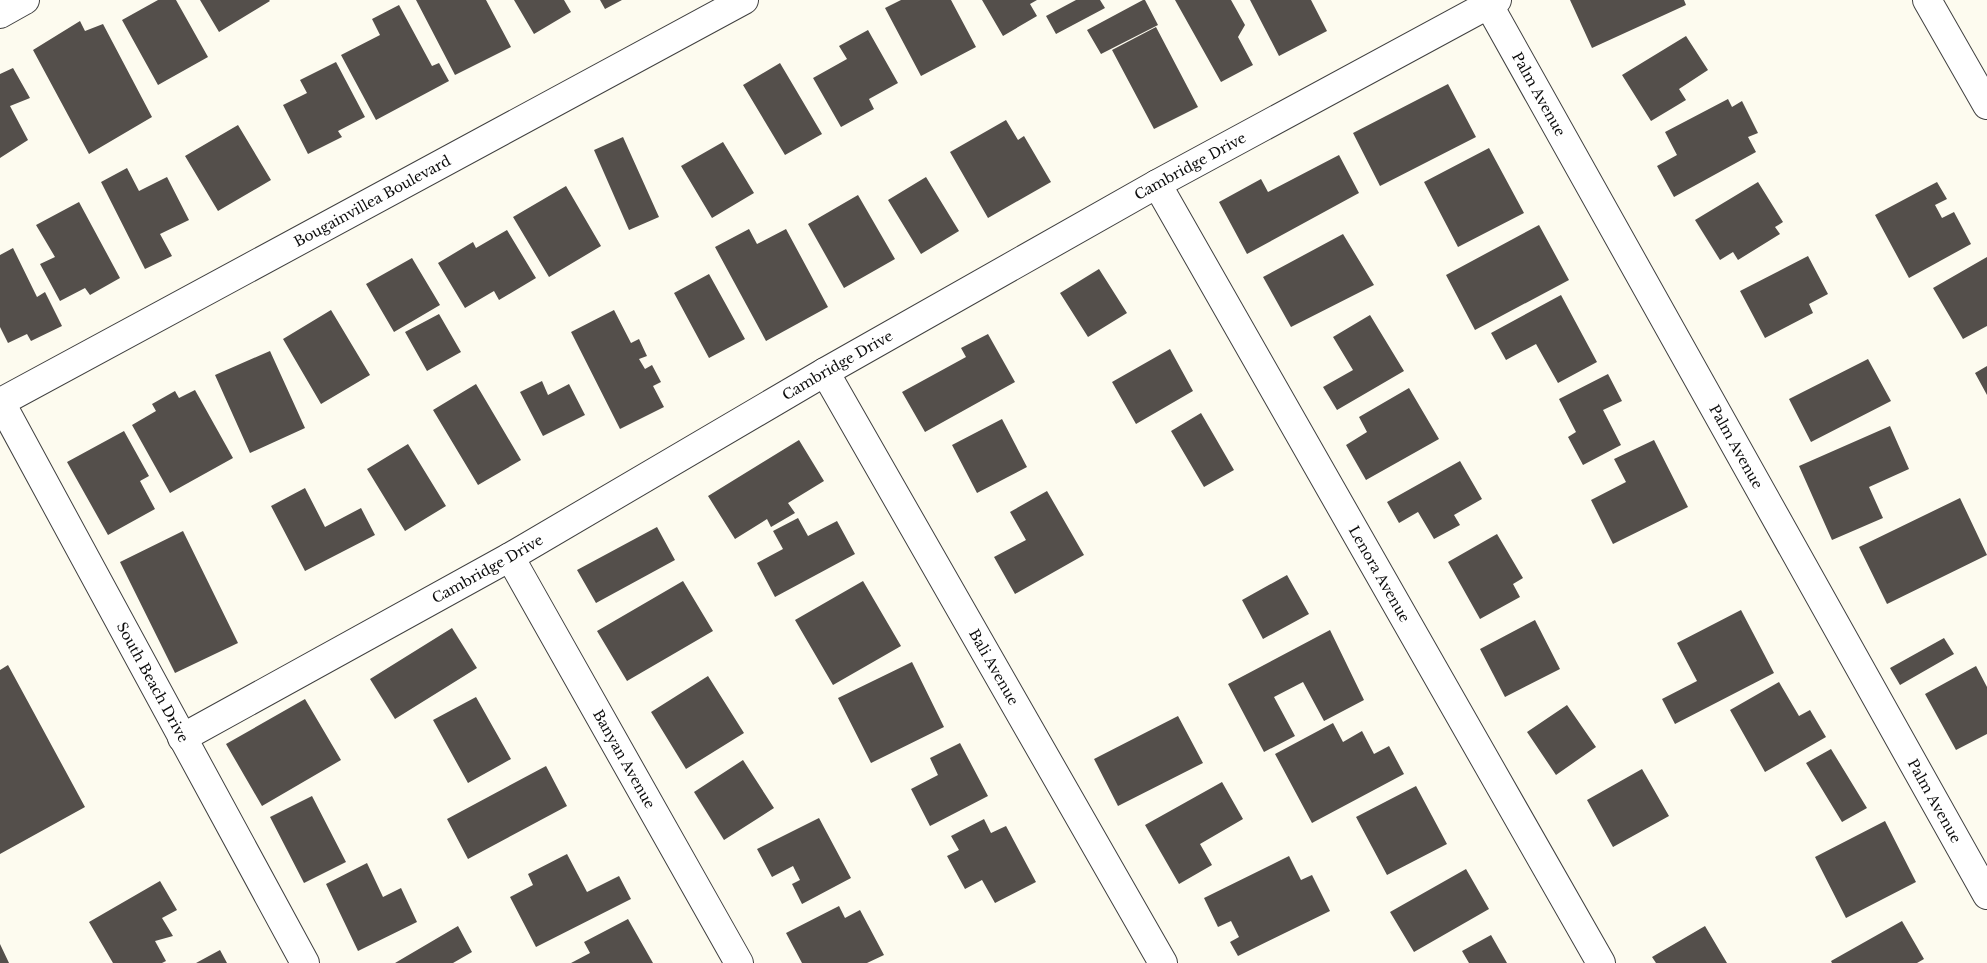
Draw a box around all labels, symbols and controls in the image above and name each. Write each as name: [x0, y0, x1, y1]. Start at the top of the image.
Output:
street label: Palm Avenue: [1508, 49, 1569, 139]
street label: Cambridge Drive: [1131, 129, 1249, 204]
street label: Bougainvillea Boulevard: [291, 151, 454, 251]
street label: Cambridge Drive: [779, 327, 896, 404]
street label: Palm Avenue: [1705, 402, 1767, 492]
street label: Lenora Avenue: [1345, 523, 1414, 626]
street label: Cambridge Drive: [429, 531, 546, 607]
street label: South Beach Drive: [113, 619, 193, 746]
street label: Bali Avenue: [965, 626, 1023, 708]
street label: Banyan Avenue: [589, 706, 659, 812]
street label: Palm Avenue: [1904, 756, 1965, 846]

